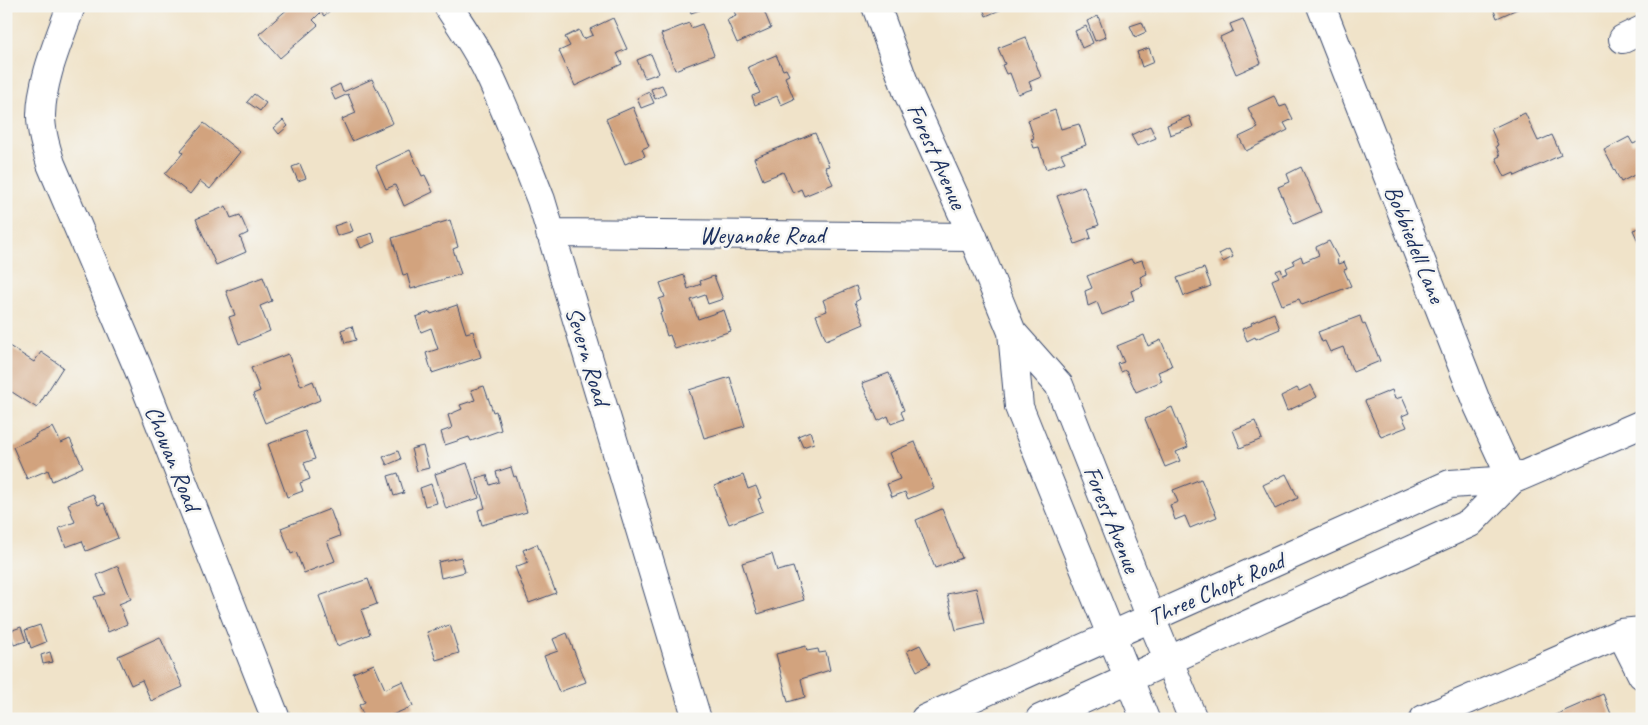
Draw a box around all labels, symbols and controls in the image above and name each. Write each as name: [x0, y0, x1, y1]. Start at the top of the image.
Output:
street label: Forest Avenue: [900, 99, 974, 215]
street label: Bobbiedell Lane: [1378, 181, 1453, 309]
street label: Weyanoke Road: [699, 220, 828, 250]
street label: Severn Road: [559, 303, 618, 412]
street label: Chowan Road: [138, 401, 209, 518]
street label: Forest Avenue: [1077, 461, 1148, 579]
street label: Three Chopt Road: [1143, 544, 1292, 632]

